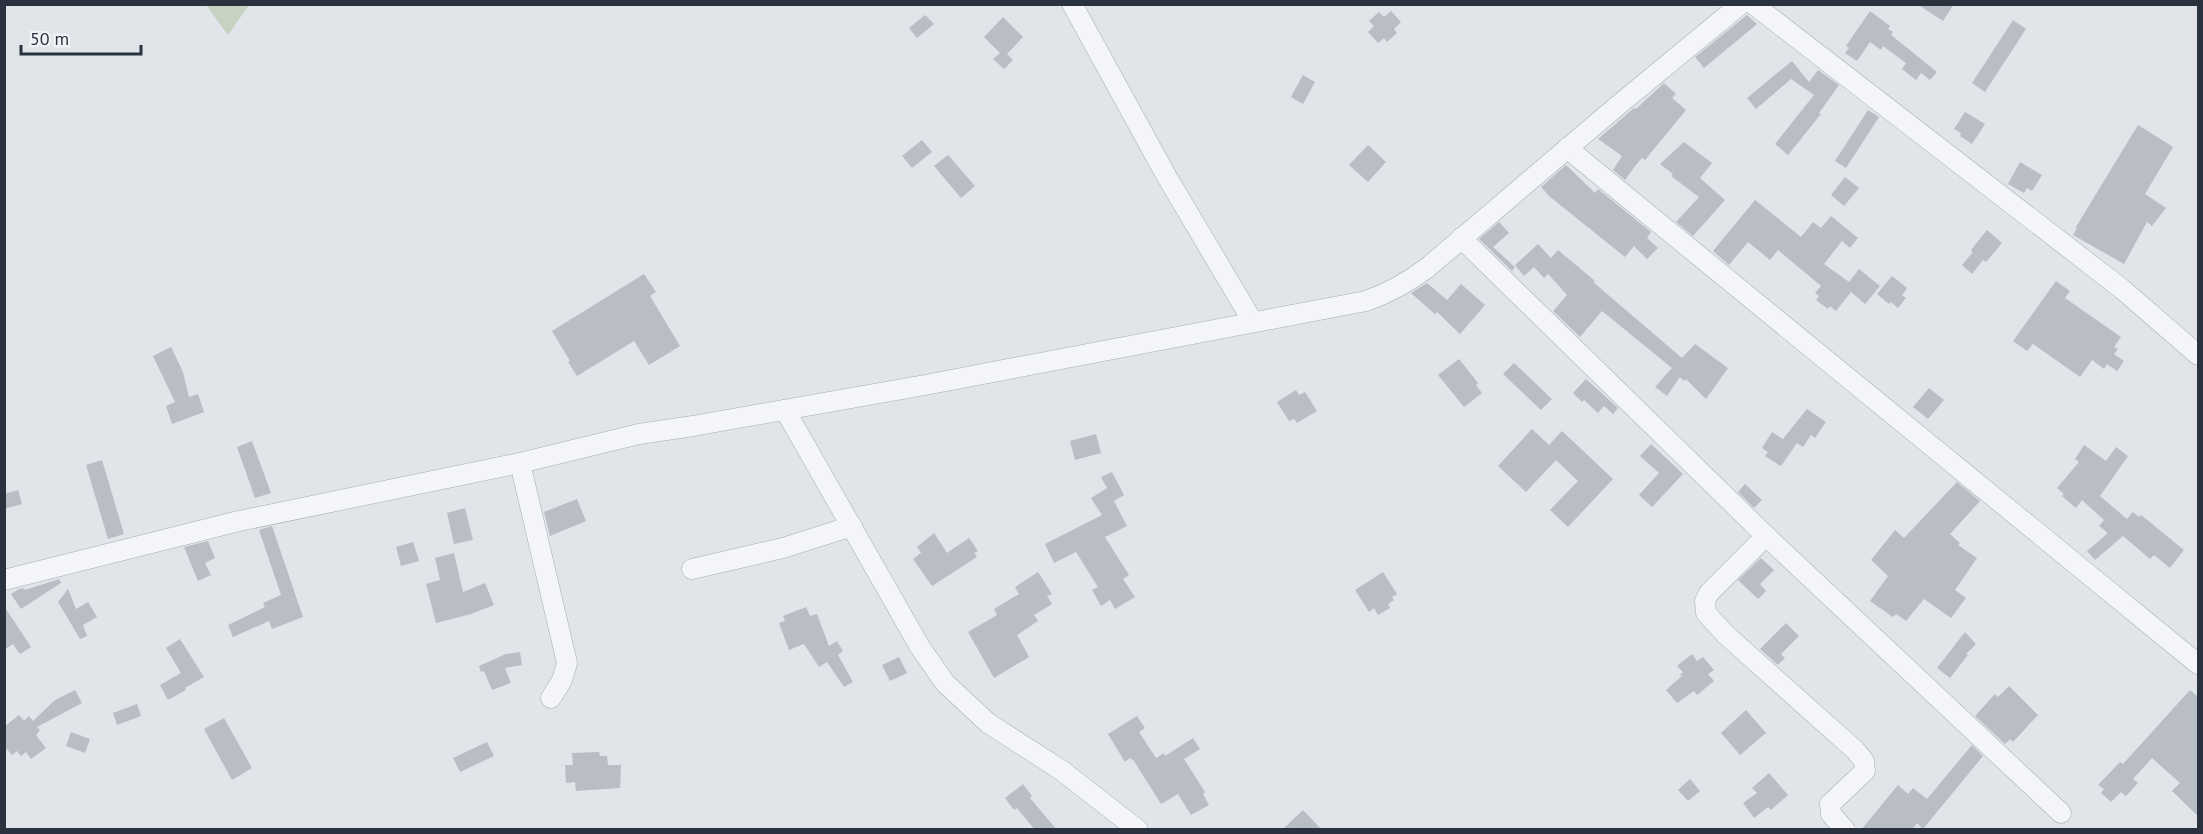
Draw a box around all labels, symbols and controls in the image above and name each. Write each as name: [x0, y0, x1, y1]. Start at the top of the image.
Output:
scale bar: [21, 18, 141, 56]
text: 50 m: [30, 27, 69, 50]

